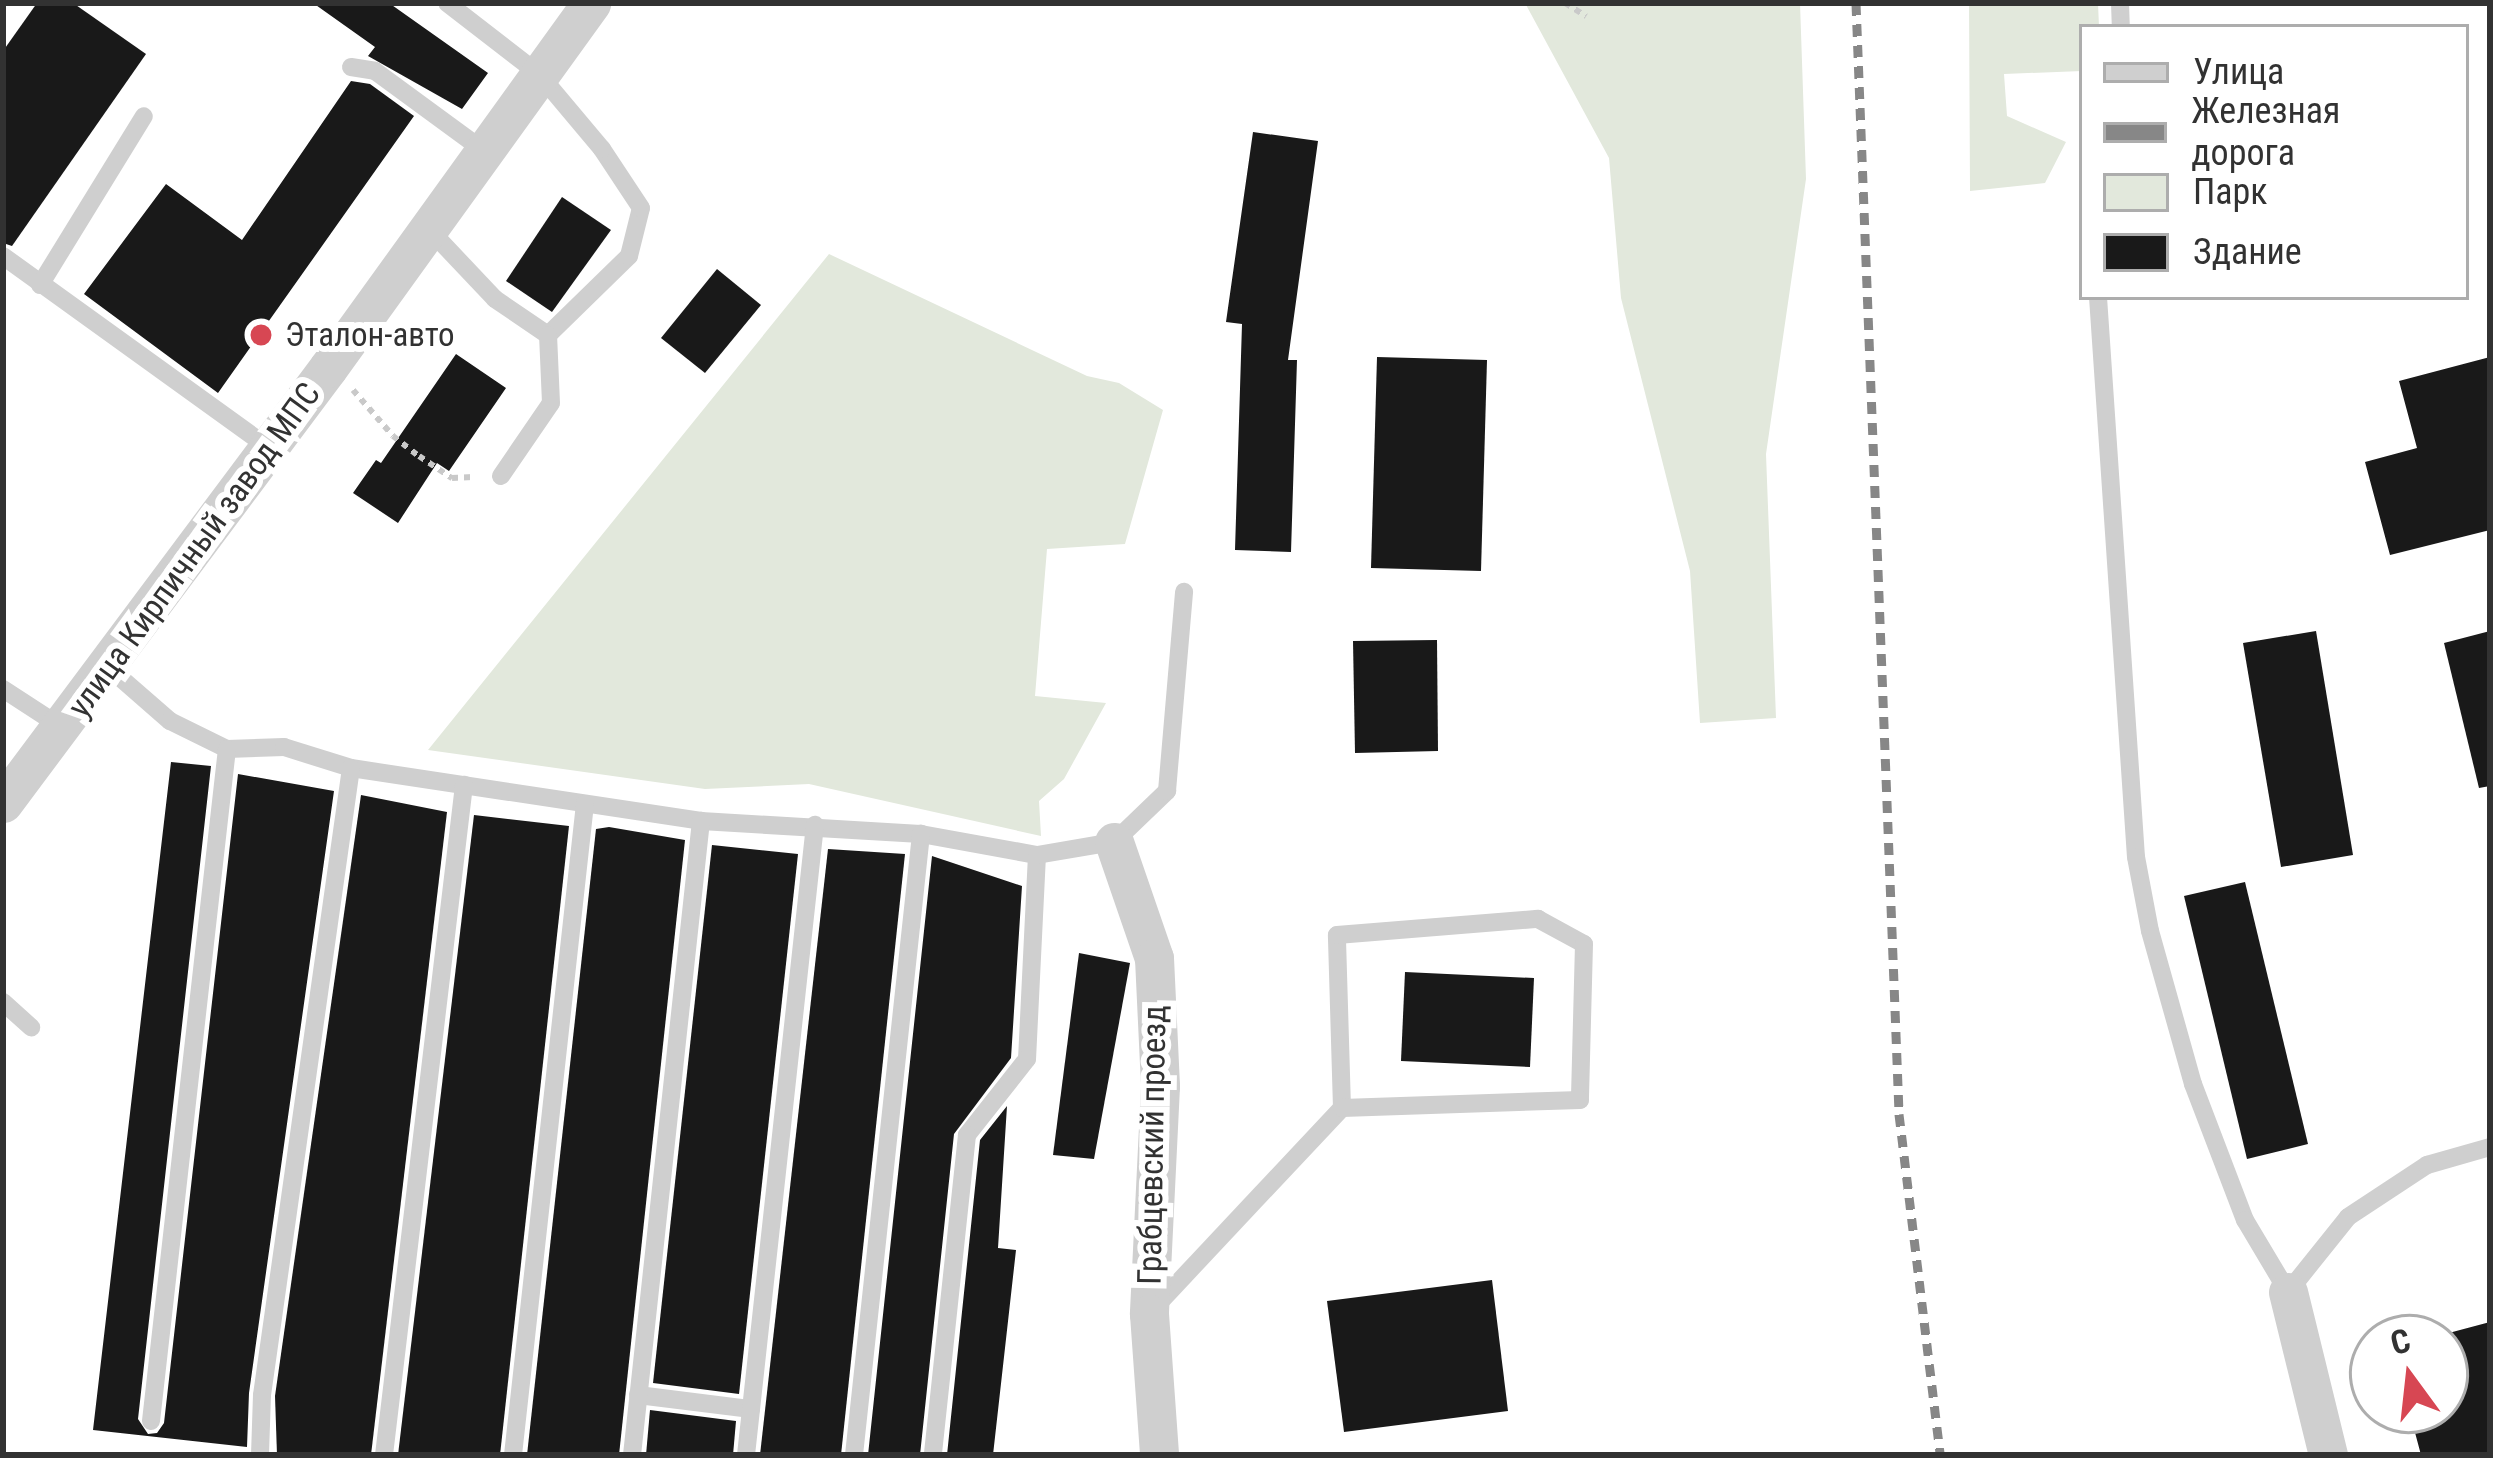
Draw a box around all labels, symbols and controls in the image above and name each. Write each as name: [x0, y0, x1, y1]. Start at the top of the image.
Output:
legend: [2079, 24, 2469, 300]
text: Улица: [2193, 51, 2284, 93]
text: Железная дорога: [2191, 90, 2340, 174]
text: Парк: [2193, 171, 2268, 213]
text: Здание: [2193, 231, 2302, 273]
place label: Эталон-авто: [285, 315, 455, 355]
marker: Эталон-авто: [248, 322, 274, 348]
street label: улица Кирпичный завод МПС: [59, 375, 329, 725]
street label: Грабцевский проезд: [1130, 1005, 1174, 1285]
north arrow: [2349, 1314, 2469, 1434]
text: С: [2386, 1320, 2414, 1363]

